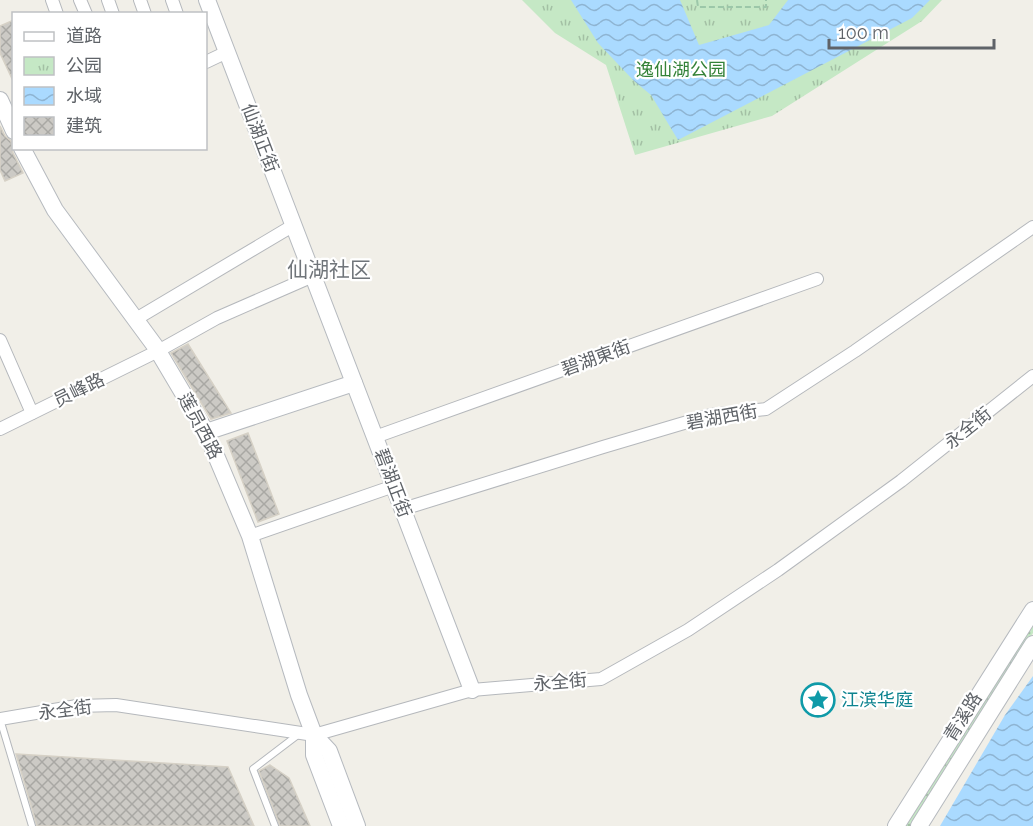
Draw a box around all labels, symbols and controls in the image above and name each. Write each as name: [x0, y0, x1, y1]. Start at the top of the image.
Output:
legend: [12, 12, 207, 150]
scale bar: [829, 12, 994, 50]
text: 100 m: [838, 22, 889, 43]
text: 道路: [66, 25, 102, 46]
text: 公园: [66, 55, 102, 76]
park label: 逸仙湖公园: [636, 59, 726, 80]
text: 水域: [66, 85, 102, 106]
street label: 仙湖正街: [238, 100, 283, 175]
text: 建筑: [66, 115, 102, 136]
district label: 仙湖社区: [287, 257, 371, 282]
street label: 碧湖東街: [558, 335, 633, 380]
street label: 员峰路: [50, 368, 108, 411]
street label: 莲员西路: [174, 389, 227, 462]
street label: 碧湖西街: [685, 400, 759, 433]
street label: 永全街: [940, 402, 995, 453]
street label: 碧湖正街: [371, 445, 416, 520]
street label: 永全街: [532, 669, 588, 694]
place icon: 江滨华庭: [800, 682, 836, 718]
street label: 青溪路: [939, 688, 986, 745]
place label: 江滨华庭: [841, 689, 913, 710]
street label: 永全街: [37, 696, 93, 723]

